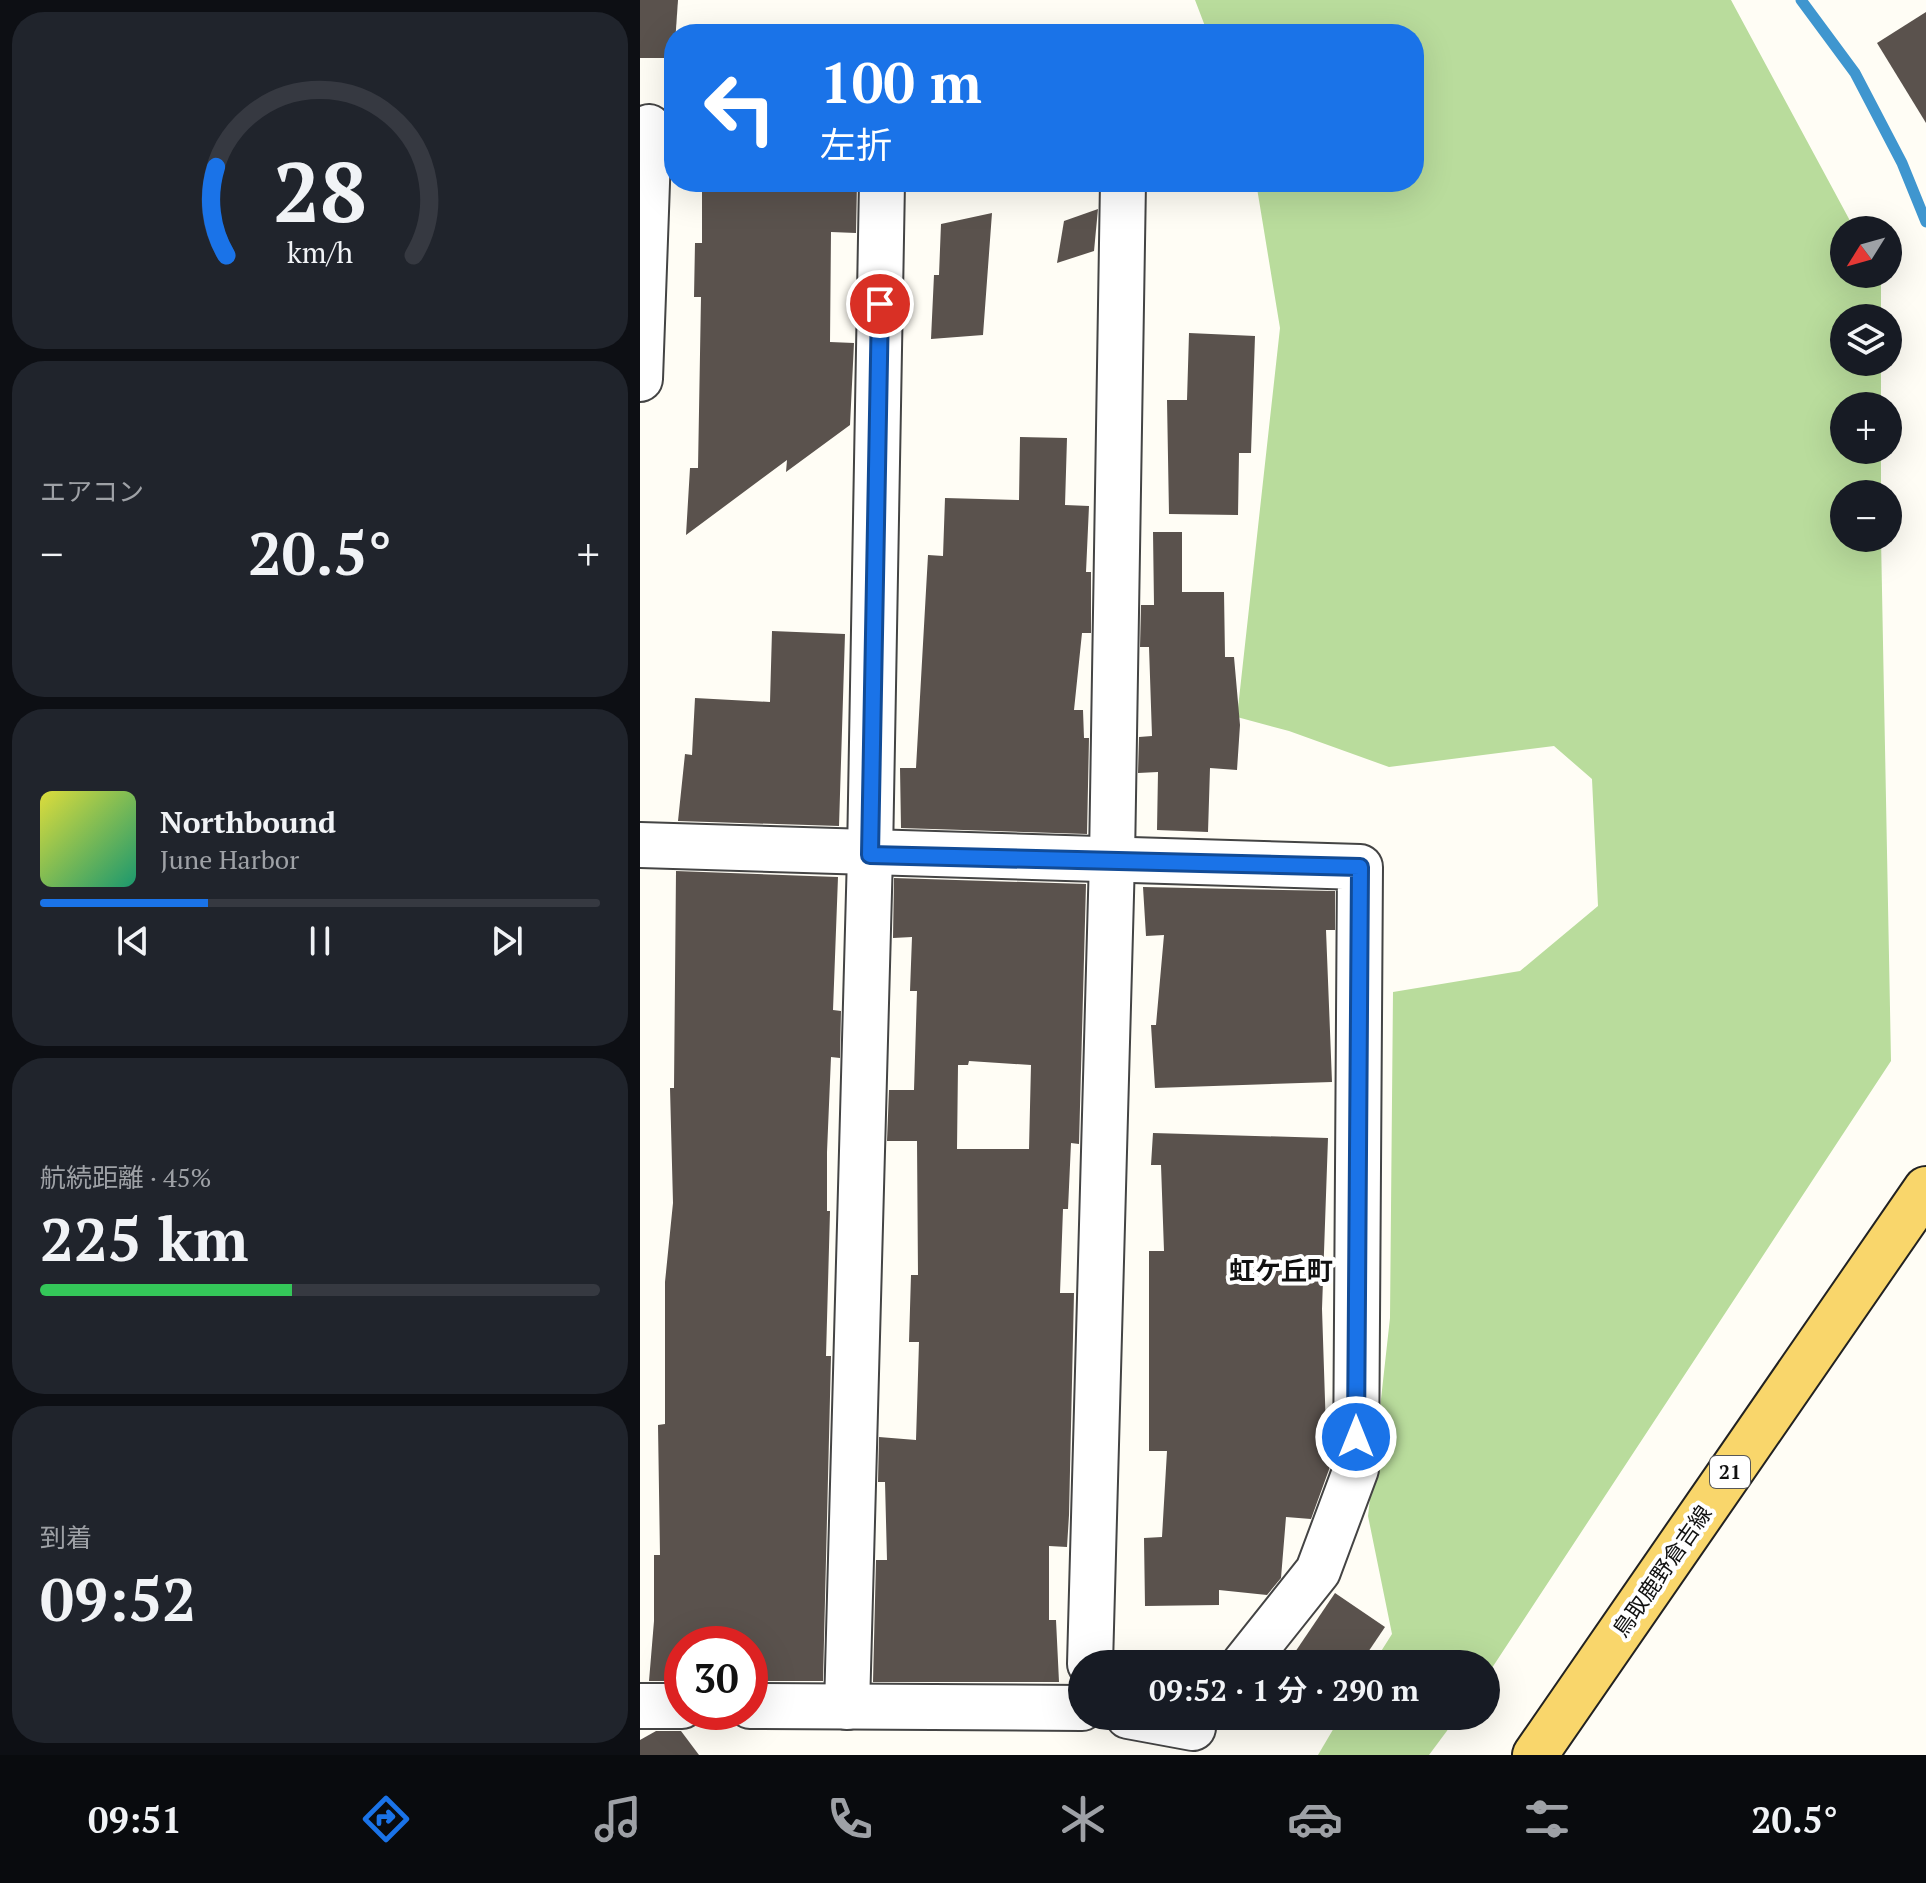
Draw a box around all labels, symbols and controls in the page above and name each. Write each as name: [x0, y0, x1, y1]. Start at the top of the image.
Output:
text: 100 m: [820, 45, 982, 119]
icon: left: [688, 56, 792, 160]
text: 左折: [820, 121, 892, 168]
text: 28: [273, 136, 367, 246]
north arrow: [1830, 216, 1902, 288]
map controls: [1830, 216, 1902, 552]
text: km/h: [287, 233, 353, 271]
pin: [846, 270, 914, 338]
icon: arrive: [858, 282, 902, 326]
button: layers: [1830, 304, 1902, 376]
button: +: [1830, 392, 1902, 464]
text: エアコン: [40, 474, 144, 508]
button: −: [1830, 480, 1902, 552]
text: 20.5°: [248, 513, 392, 592]
text: −: [40, 524, 63, 583]
text: +: [577, 524, 600, 583]
text: Northbound: [160, 802, 336, 842]
text: June Harbor: [160, 842, 299, 876]
icon: previous: [111, 919, 155, 963]
icon: pause: [298, 919, 342, 963]
icon: next: [485, 919, 529, 963]
text: 航続距離 · 45%: [40, 1160, 212, 1194]
text: 225 km: [40, 1199, 248, 1278]
district label: 虹ケ丘町: [1229, 1253, 1333, 1287]
position arrow: [1314, 1395, 1398, 1479]
road number: 21: [1710, 1456, 1750, 1488]
street label: 鳥取鹿野倉吉線: [1606, 1499, 1718, 1642]
text: 到着: [40, 1520, 92, 1554]
text: 09:52: [40, 1559, 196, 1638]
speed limit sign: 30: [664, 1626, 768, 1730]
text: 09:52 · 1 分 · 290 m: [1149, 1670, 1419, 1710]
icon: directions: [358, 1791, 414, 1847]
icon: music: [590, 1791, 646, 1847]
icon: phone: [822, 1791, 878, 1847]
icon: climate: [1055, 1791, 1111, 1847]
icon: car: [1287, 1791, 1343, 1847]
icon: filters: [1519, 1791, 1575, 1847]
text: 09:51: [88, 1796, 182, 1843]
text: 20.5°: [1751, 1796, 1838, 1843]

